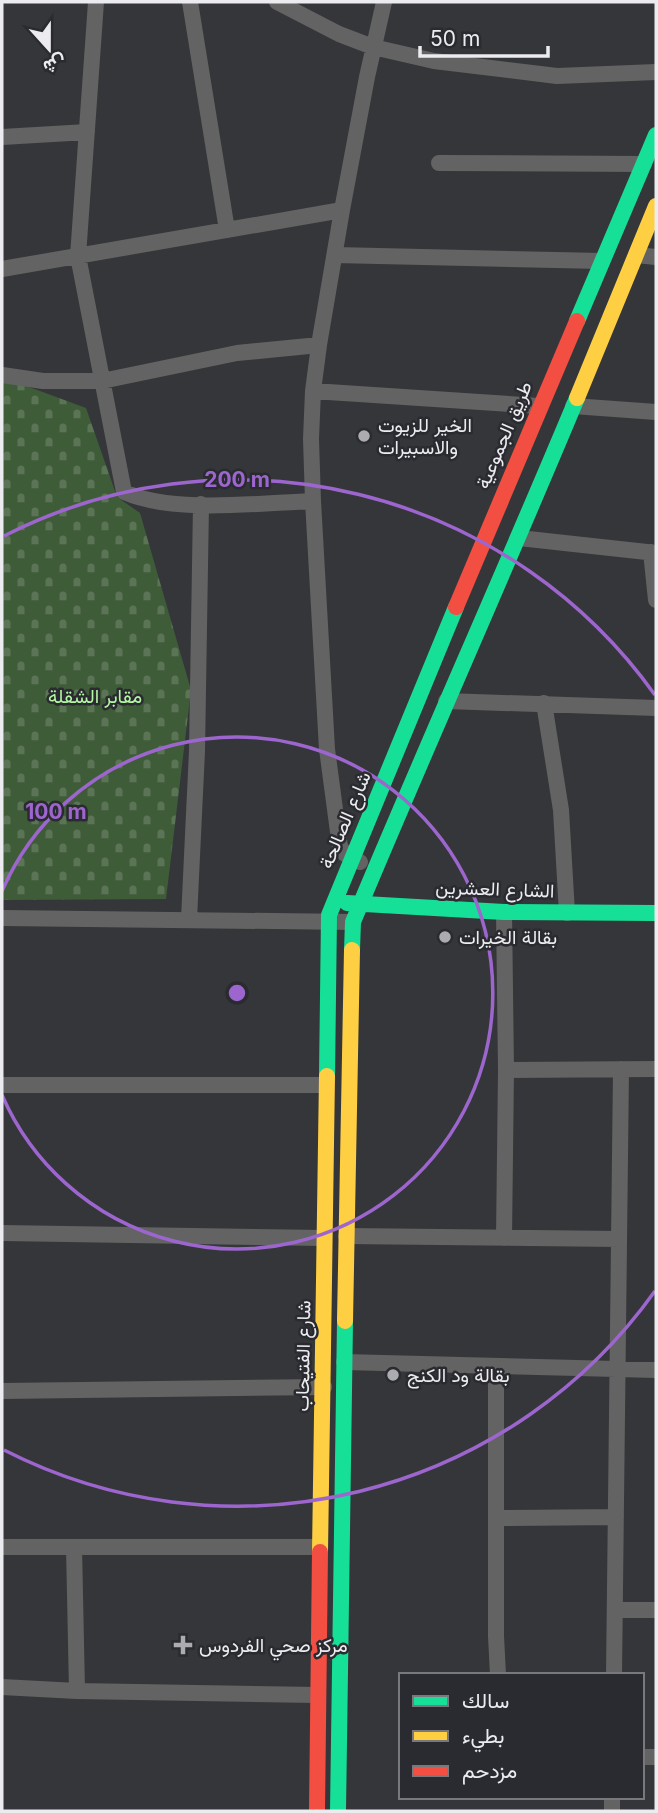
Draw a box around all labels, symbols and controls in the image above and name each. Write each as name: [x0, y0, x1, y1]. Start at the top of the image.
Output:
north arrow: [14, 14, 84, 84]
scale bar: [420, 14, 548, 58]
text: 50 m: [430, 26, 480, 51]
text: ش: [40, 50, 70, 79]
street label: طريق الجموعية: [471, 378, 537, 492]
place label: الخير للزيوت والاسبيرات: [378, 414, 472, 459]
marker: الخير للزيوت والاسبيرات: [356, 428, 372, 444]
text: 200 m: [204, 467, 270, 492]
park label: مقابر الشقلة: [48, 685, 142, 708]
street label: شارع الصالحة: [314, 768, 377, 872]
text: 100 m: [25, 799, 87, 824]
street label: الشارع العشرين: [435, 875, 555, 904]
place label: بقالة الخيرات: [459, 926, 557, 949]
marker: بقالة الخيرات: [437, 929, 453, 945]
centre of rings: [225, 981, 249, 1005]
street label: شارع الفتيحاب: [291, 1300, 316, 1412]
place label: بقالة ود الكنج: [407, 1364, 510, 1389]
marker: بقالة ود الكنج: [385, 1367, 401, 1383]
place label: مركز صحي الفردوس: [199, 1634, 348, 1661]
marker: مركز صحي الفردوس: [173, 1635, 193, 1655]
legend: [399, 1673, 644, 1799]
text: سالك: [462, 1688, 509, 1713]
text: بطيء: [462, 1723, 505, 1753]
text: مزدحم: [462, 1758, 517, 1785]

